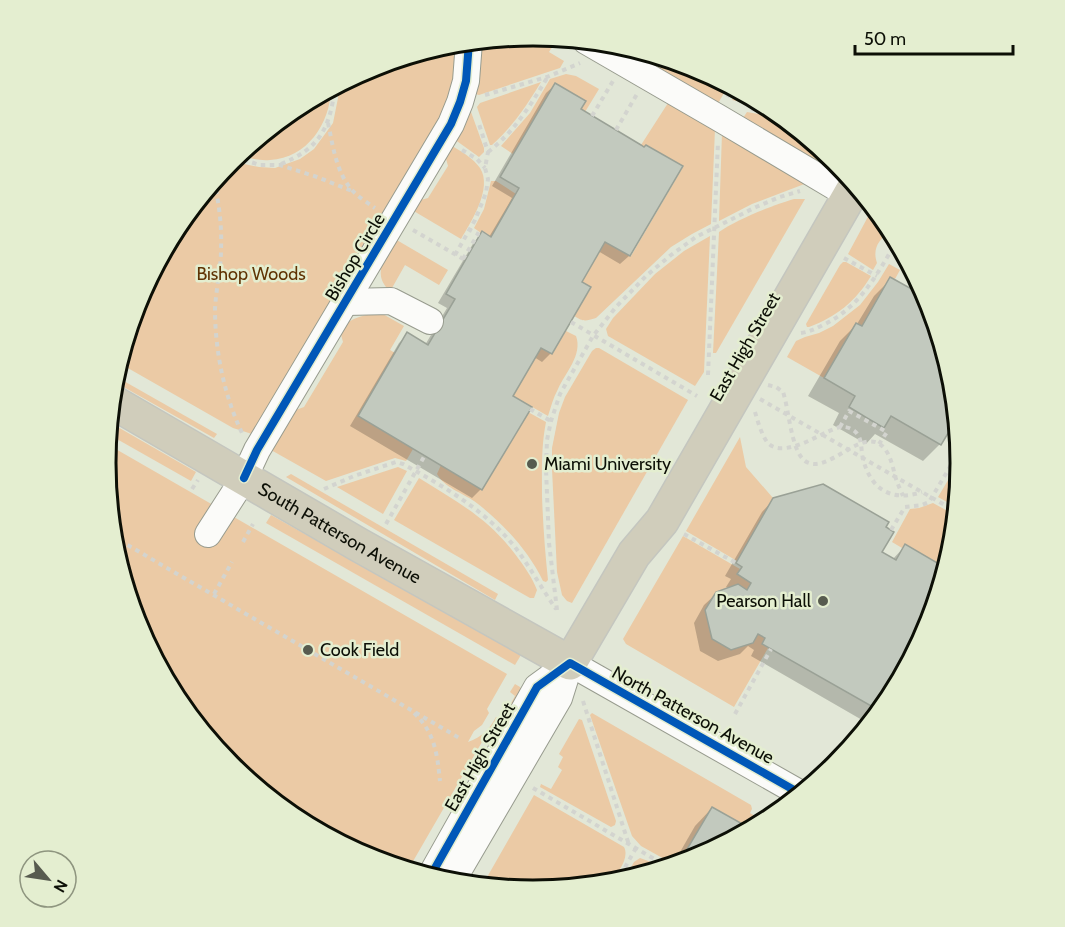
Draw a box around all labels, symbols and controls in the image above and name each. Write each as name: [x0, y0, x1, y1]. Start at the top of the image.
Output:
scale bar: [855, 18, 1012, 56]
text: 50 m: [864, 28, 906, 50]
street label: Bishop Circle: [320, 209, 390, 305]
park label: Bishop Woods: [196, 263, 306, 285]
street label: East High Street: [705, 289, 785, 405]
place label: Miami University: [544, 453, 671, 475]
marker: Miami University: [525, 457, 539, 471]
street label: South Patterson Avenue: [254, 478, 425, 588]
place label: Pearson Hall: [716, 590, 812, 612]
marker: Pearson Hall: [816, 594, 830, 608]
place label: Cook Field: [320, 639, 399, 661]
marker: Cook Field: [301, 643, 315, 657]
street label: North Patterson Avenue: [608, 661, 778, 769]
street label: East High Street: [440, 699, 520, 815]
north arrow: [18, 849, 78, 909]
text: N: [50, 876, 72, 896]

